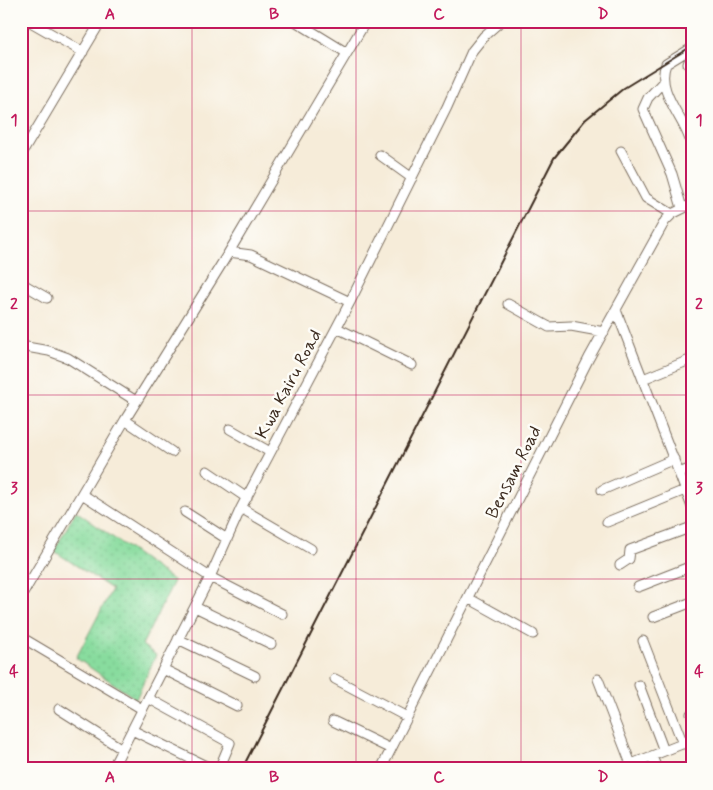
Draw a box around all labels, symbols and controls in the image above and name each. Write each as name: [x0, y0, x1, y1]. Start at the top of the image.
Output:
text: A: [105, 4, 115, 25]
text: B: [269, 4, 279, 25]
text: C: [433, 4, 445, 25]
text: D: [597, 4, 609, 25]
text: 1: [10, 110, 18, 131]
text: 1: [695, 110, 703, 131]
text: 2: [10, 294, 18, 315]
text: 2: [695, 294, 703, 315]
street label: Kwa Kairu Road: [250, 326, 328, 443]
street label: Bensam Road: [480, 422, 548, 523]
text: 3: [10, 478, 18, 499]
text: 3: [695, 478, 703, 499]
text: 4: [9, 661, 19, 682]
text: 4: [694, 661, 704, 682]
text: A: [105, 767, 115, 788]
text: B: [269, 767, 279, 788]
text: C: [433, 767, 445, 788]
text: D: [597, 767, 609, 788]

